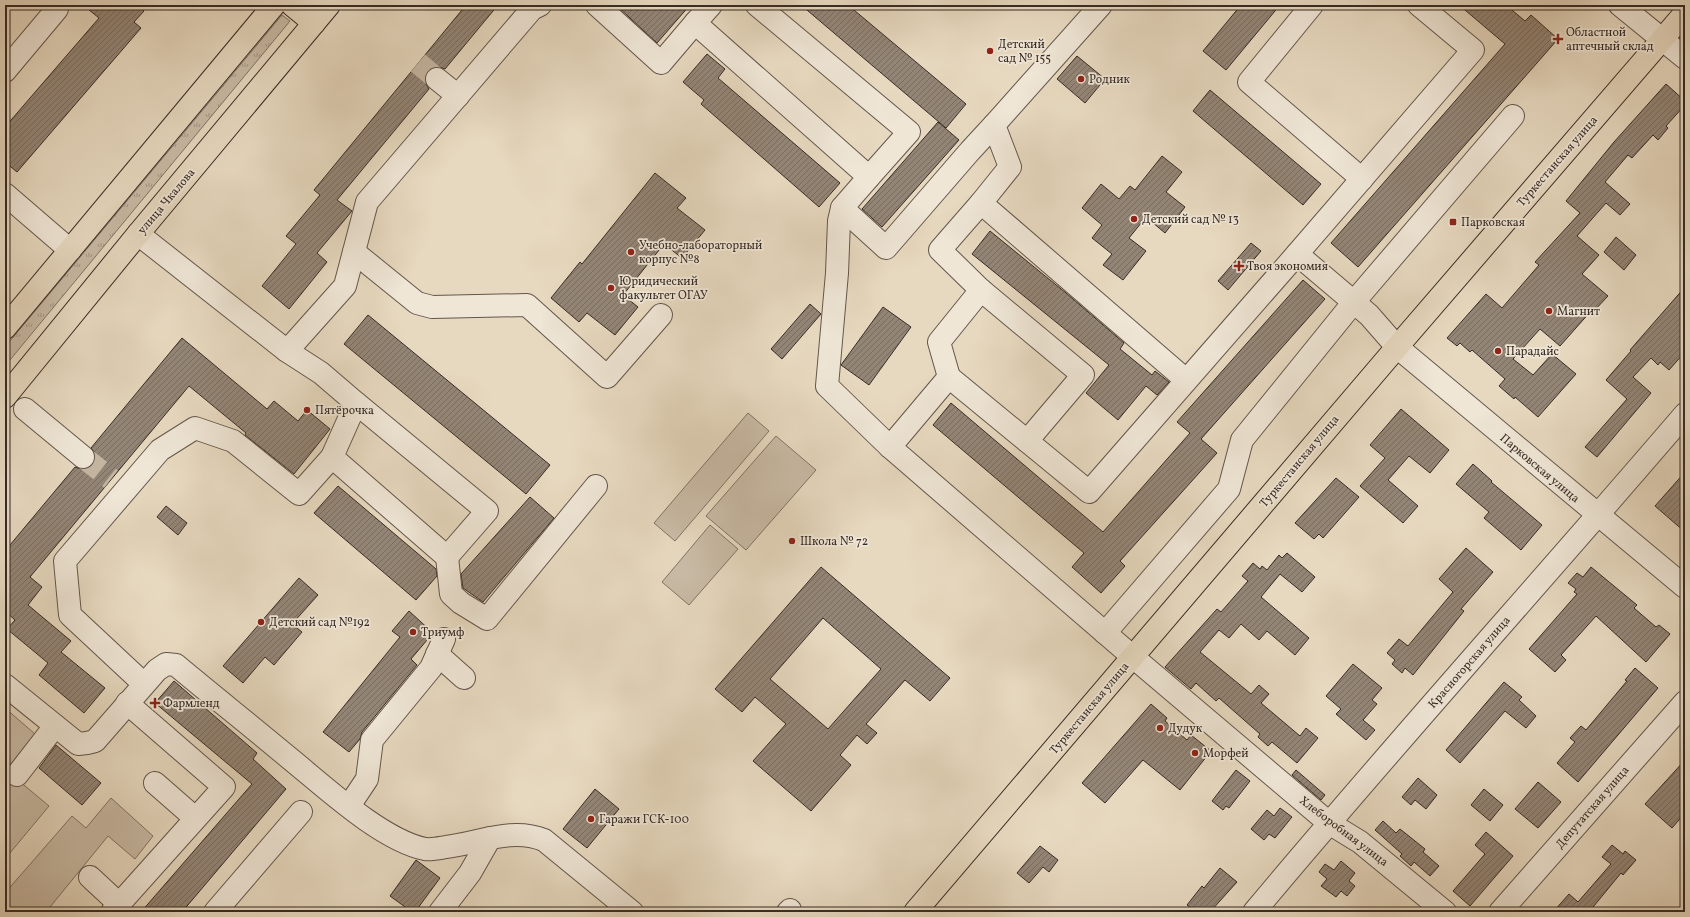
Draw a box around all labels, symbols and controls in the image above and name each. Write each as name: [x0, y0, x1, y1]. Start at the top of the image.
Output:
place label: Областной аптечный склад: [1566, 25, 1654, 55]
marker: Областной аптечный склад: [1553, 34, 1563, 44]
place label: Детский сад № 155: [998, 37, 1051, 67]
marker: Детский сад № 155: [985, 46, 995, 56]
place label: Родник: [1089, 72, 1131, 88]
marker: Родник: [1076, 74, 1086, 84]
street label: Туркестанская улица: [1514, 113, 1602, 211]
street label: улица Чкалова: [134, 165, 199, 238]
place label: Детский сад № 13: [1142, 212, 1239, 228]
marker: Детский сад № 13: [1129, 214, 1139, 224]
place label: Парковская: [1461, 215, 1525, 231]
marker: Парковская: [1448, 217, 1458, 227]
place label: Учебно-лабораторный корпус №8: [639, 238, 762, 268]
marker: Учебно-лабораторный корпус №8: [626, 247, 636, 257]
place label: Твоя экономия: [1247, 259, 1328, 275]
marker: Твоя экономия: [1234, 261, 1244, 271]
place label: Юридический факультет ОГАУ: [619, 274, 708, 304]
marker: Юридический факультет ОГАУ: [606, 283, 616, 293]
place label: Магнит: [1557, 304, 1600, 320]
marker: Магнит: [1544, 306, 1554, 316]
place label: Парадайс: [1506, 344, 1559, 360]
marker: Парадайс: [1493, 346, 1503, 356]
place label: Пятёрочка: [315, 403, 374, 419]
marker: Пятёрочка: [302, 405, 312, 415]
street label: Туркестанская улица: [1256, 412, 1343, 511]
street label: Парковская улица: [1496, 431, 1583, 507]
place label: Школа № 72: [800, 534, 868, 550]
marker: Школа № 72: [787, 536, 797, 546]
street label: Красногорская улица: [1425, 613, 1514, 712]
place label: Детский сад №192: [269, 615, 370, 631]
marker: Детский сад №192: [256, 617, 266, 627]
place label: Триумф: [421, 625, 464, 641]
marker: Триумф: [408, 627, 418, 637]
street label: Туркестанская улица: [1046, 659, 1133, 758]
place label: Фармленд: [163, 696, 220, 712]
marker: Фармленд: [150, 698, 160, 708]
place label: Дудук: [1168, 721, 1203, 737]
marker: Дудук: [1155, 723, 1165, 733]
place label: Морфей: [1203, 746, 1249, 762]
marker: Морфей: [1190, 748, 1200, 758]
street label: Депутатская улица: [1552, 763, 1633, 852]
street label: Хлеборобная улица: [1296, 793, 1391, 871]
place label: Гаражи ГСК-100: [599, 812, 689, 828]
marker: Гаражи ГСК-100: [586, 814, 596, 824]

